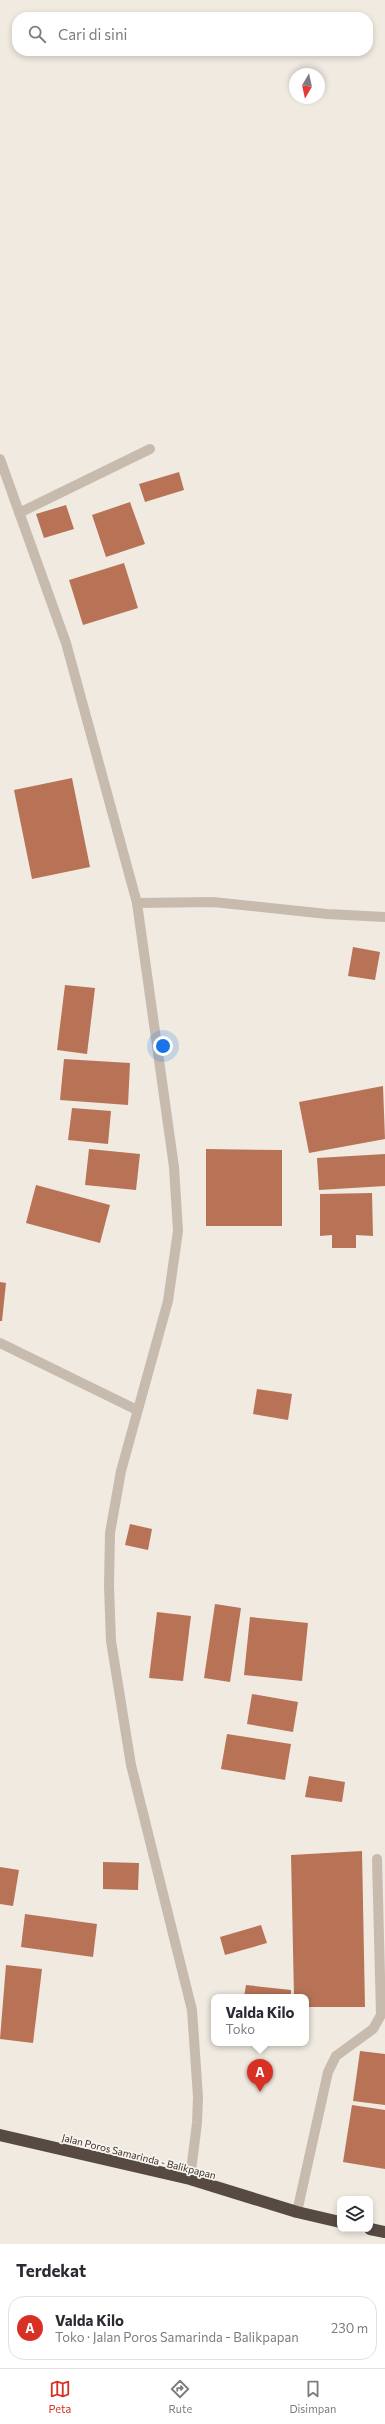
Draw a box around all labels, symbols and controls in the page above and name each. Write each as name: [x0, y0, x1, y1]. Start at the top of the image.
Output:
search box: [12, 12, 373, 56]
icon: search: [26, 23, 48, 45]
text: Cari di sini: [58, 25, 127, 43]
north arrow: [289, 68, 325, 104]
your location: [153, 1036, 173, 1056]
popup: [211, 1994, 309, 2046]
text: Valda Kilo: [225, 2003, 295, 2021]
text: Toko: [225, 2021, 255, 2037]
pin: A: [247, 2059, 273, 2092]
street label: Jalan Poros Samarinda - Balikpapan: [61, 2131, 217, 2181]
map controls: [337, 2196, 373, 2232]
button: layers: [337, 2196, 373, 2232]
text: Terdekat: [16, 2260, 86, 2281]
text: Valda Kilo: [55, 2311, 124, 2329]
text: A: [25, 2320, 35, 2336]
text: 230 m: [331, 2320, 368, 2336]
text: Toko · Jalan Poros Samarinda - Balikpapan: [55, 2329, 299, 2345]
tab: Peta: [49, 2378, 71, 2415]
tab: Rute: [169, 2378, 192, 2415]
tab: Disimpan: [289, 2378, 336, 2415]

